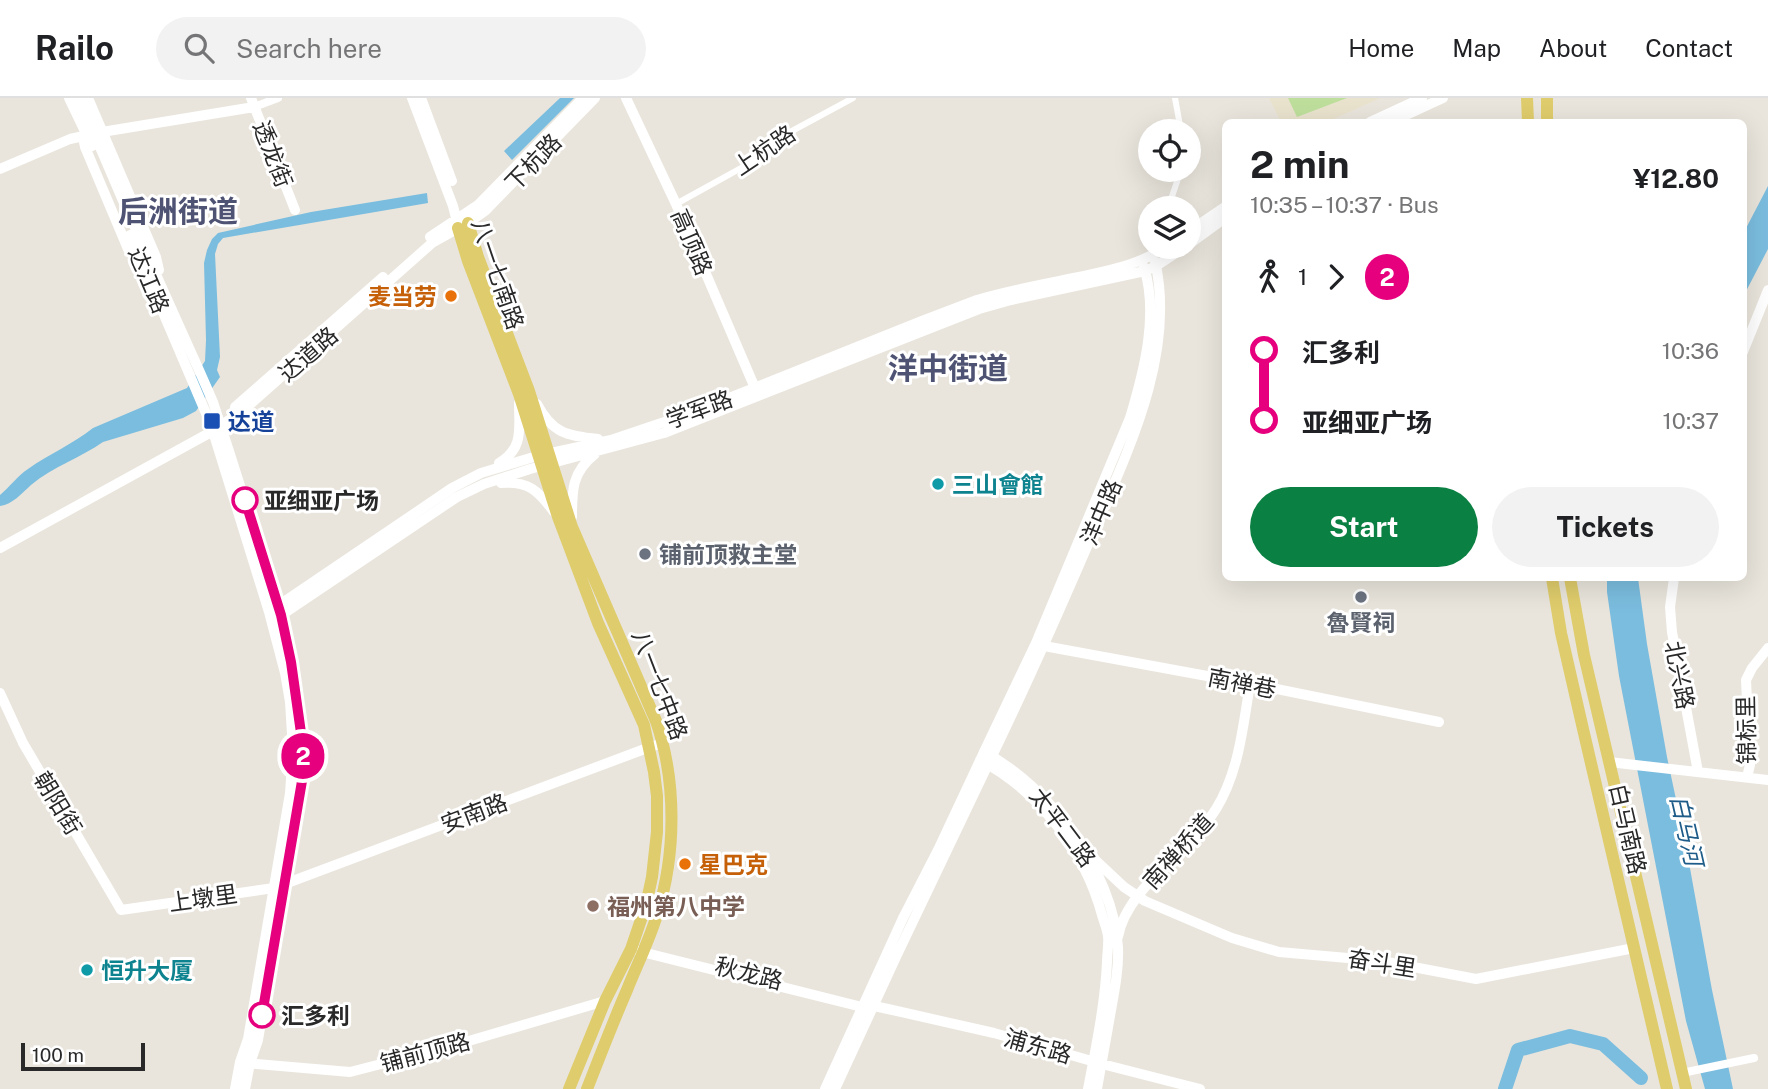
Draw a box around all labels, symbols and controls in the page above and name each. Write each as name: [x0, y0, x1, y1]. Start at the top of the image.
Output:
search box: [156, 17, 646, 80]
text: Railo: [35, 29, 114, 67]
icon: search: [180, 29, 218, 67]
text: Search here: [236, 33, 382, 64]
text: Home: [1348, 34, 1414, 62]
text: Map: [1452, 34, 1501, 62]
text: About: [1539, 34, 1607, 62]
text: Contact: [1645, 34, 1733, 62]
street label: 透龙街: [248, 117, 298, 191]
map controls: [1138, 119, 1201, 259]
button: locate: [1138, 119, 1201, 182]
street label: 上杭路: [728, 120, 800, 180]
street label: 下杭路: [499, 128, 567, 196]
text: 2 min: [1250, 142, 1350, 187]
text: ¥12.80: [1633, 163, 1719, 194]
text: 10:35 – 10:37 · Bus: [1250, 191, 1439, 218]
district label: 后洲街道: [118, 193, 238, 229]
button: layers: [1138, 196, 1201, 259]
street label: 高顶路: [666, 205, 718, 279]
street label: 八一七南路: [467, 215, 529, 333]
street label: 达江路: [123, 243, 175, 317]
icon: walk: [1250, 258, 1288, 296]
icon: forward: [1317, 258, 1355, 296]
text: 1: [1298, 263, 1307, 290]
text: 2: [1379, 263, 1395, 291]
place label: 麦当劳: [368, 283, 437, 310]
marker: 麦当劳: [443, 288, 459, 304]
street label: 达道路: [273, 321, 343, 387]
text: 汇多利: [1302, 337, 1380, 368]
text: 10:36: [1662, 337, 1719, 364]
district label: 洋中街道: [888, 350, 1008, 386]
street label: 学军路: [662, 385, 736, 433]
text: 亚细亚广场: [1302, 407, 1432, 438]
text: 10:37: [1662, 407, 1719, 434]
place label: 达道: [228, 408, 274, 435]
marker: 达道: [202, 411, 222, 431]
place label: 三山會館: [952, 471, 1044, 498]
street label: 洋中路: [1075, 475, 1127, 549]
marker: 三山會館: [930, 476, 946, 492]
marker: 亚细亚广场: [232, 487, 258, 513]
place label: 亚细亚广场: [264, 487, 379, 514]
button: Start: [1250, 487, 1478, 567]
button: Tickets: [1492, 487, 1719, 567]
place label: 铺前顶救主堂: [659, 541, 797, 568]
marker: 铺前顶救主堂: [637, 546, 653, 562]
marker: 魯賢祠: [1353, 589, 1369, 605]
place label: 魯賢祠: [1327, 609, 1396, 636]
street label: 八一七中路: [627, 626, 693, 744]
street label: 北兴路: [1660, 639, 1700, 711]
street label: 南禅巷: [1206, 663, 1278, 703]
street label: 锦标里: [1732, 695, 1760, 765]
line badge: 2: [280, 733, 326, 779]
text: 2: [295, 742, 311, 770]
street label: 朝阳街: [29, 766, 87, 840]
street label: 白马南路: [1604, 781, 1652, 877]
street label: 太平二路: [1025, 782, 1101, 872]
street label: 安南路: [437, 788, 511, 838]
water label: 白马河: [1665, 792, 1710, 872]
street label: 南禅桥道: [1137, 808, 1219, 894]
place label: 星巴克: [699, 851, 768, 878]
marker: 星巴克: [677, 856, 693, 872]
street label: 上墩里: [167, 880, 239, 916]
place label: 福州第八中学: [607, 893, 745, 920]
marker: 福州第八中学: [585, 898, 601, 914]
street label: 奋斗里: [1346, 944, 1418, 982]
street label: 秋龙路: [712, 952, 786, 994]
place label: 恒升大厦: [101, 957, 193, 984]
marker: 恒升大厦: [79, 962, 95, 978]
marker: 汇多利: [249, 1002, 275, 1028]
place label: 汇多利: [281, 1002, 350, 1029]
street label: 浦东路: [1001, 1024, 1075, 1068]
street label: 铺前顶路: [377, 1027, 473, 1077]
scale bar: [21, 1040, 145, 1072]
text: 100 m: [32, 1044, 84, 1066]

